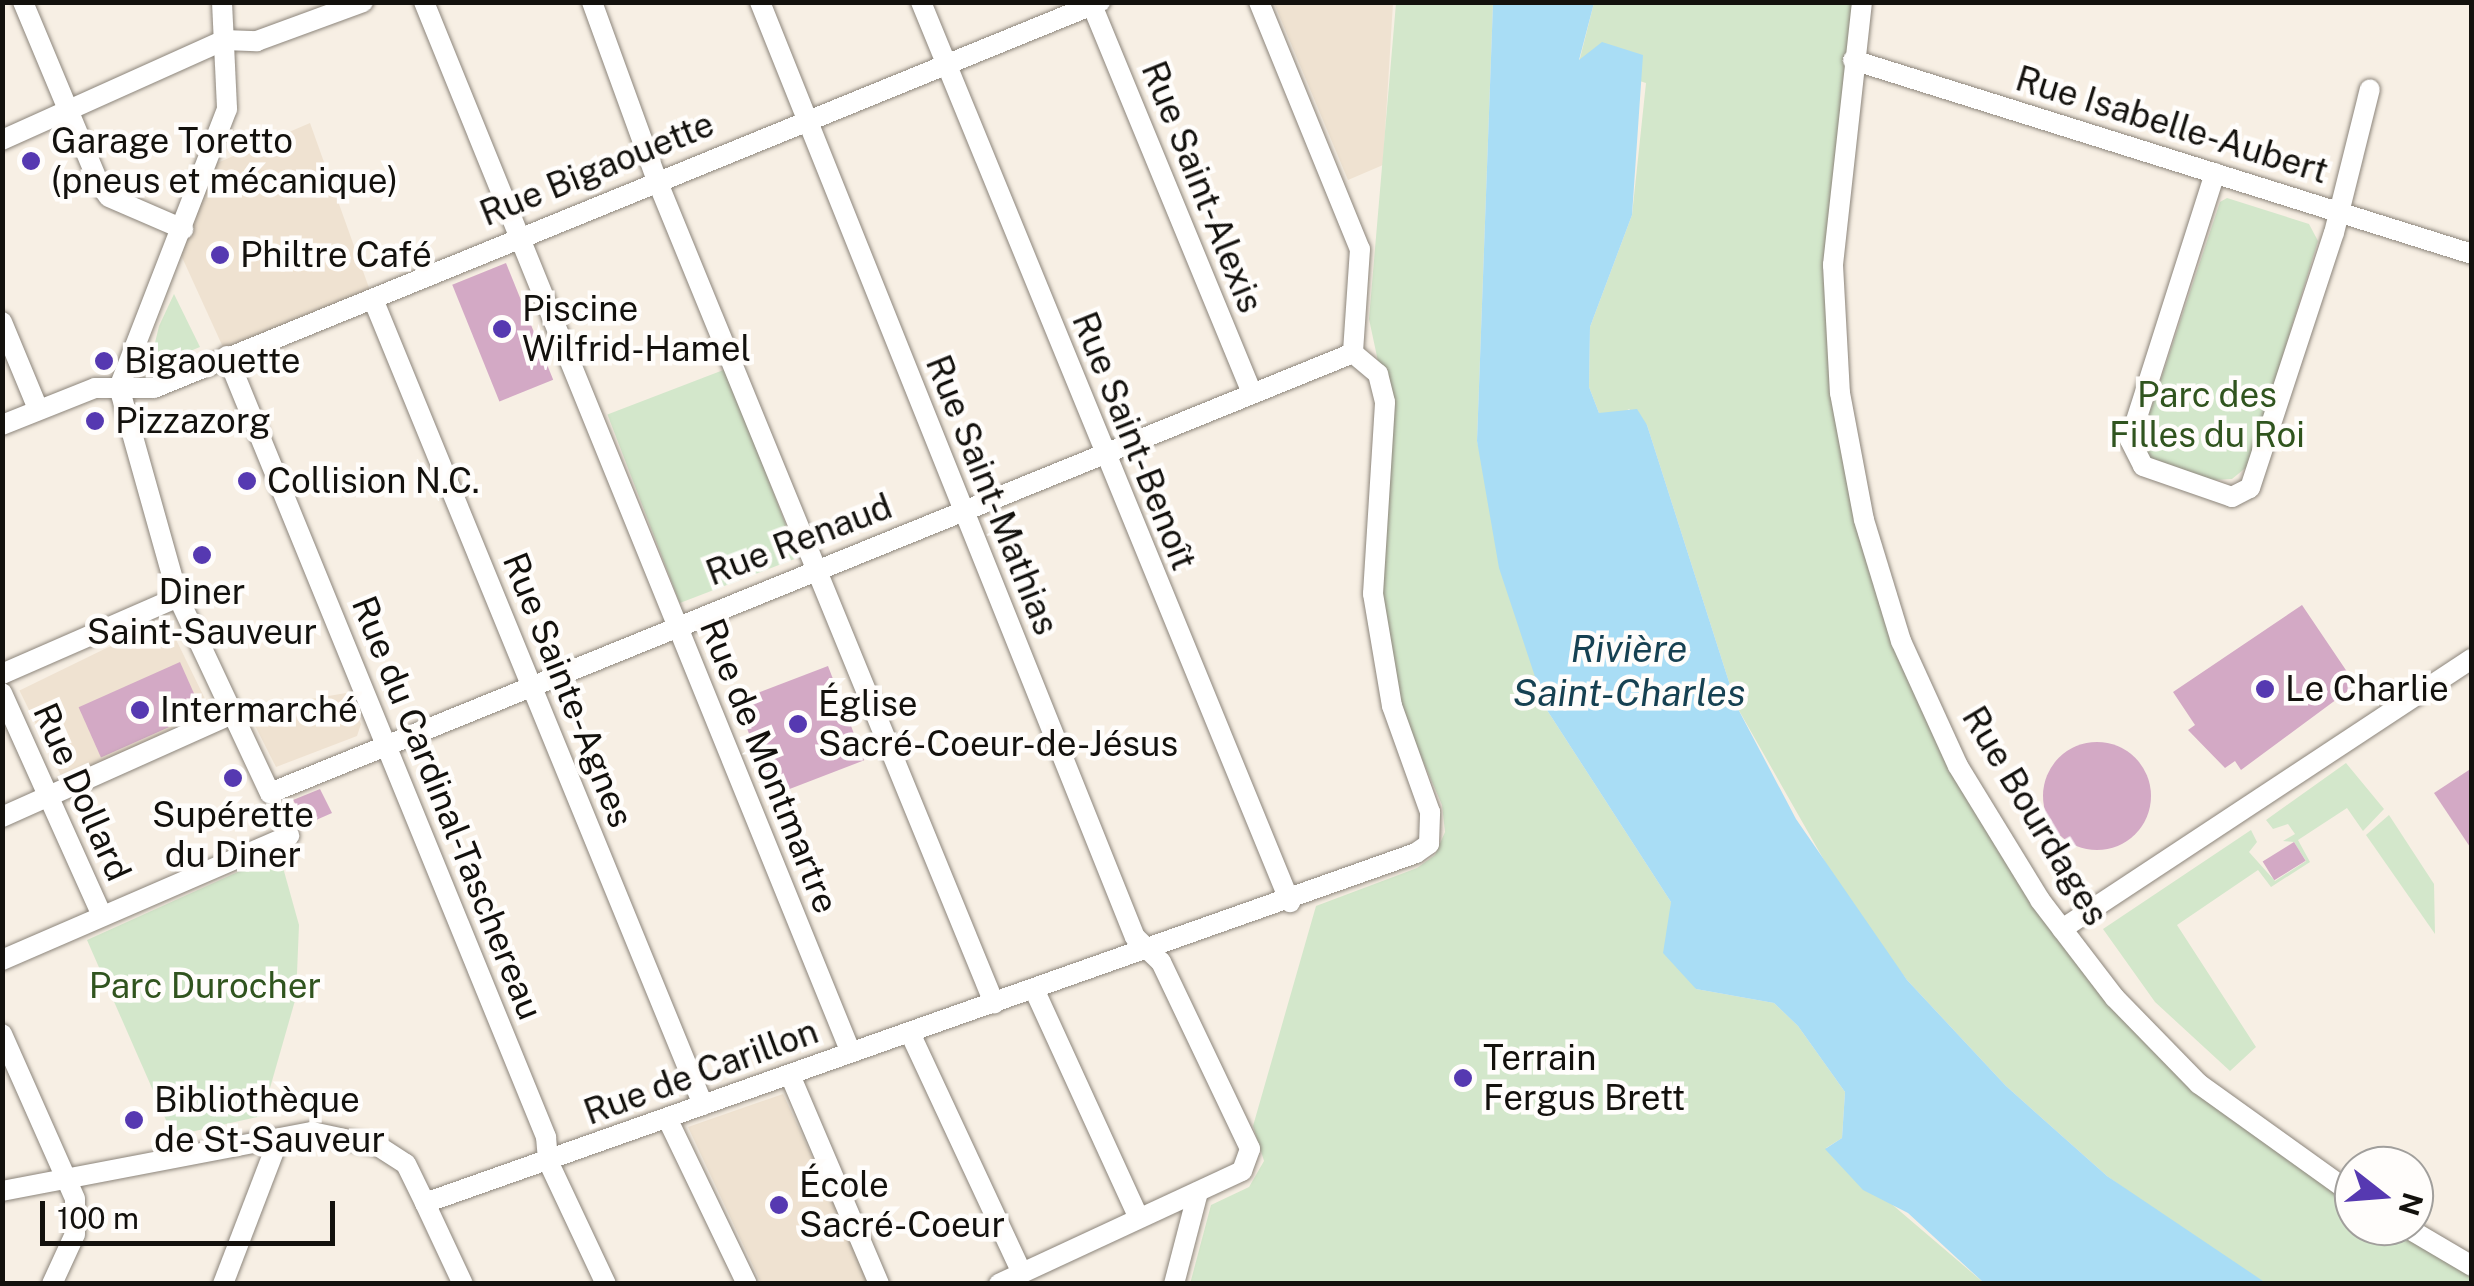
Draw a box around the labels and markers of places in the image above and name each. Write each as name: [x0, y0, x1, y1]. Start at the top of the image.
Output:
place label: Garage Toretto (pneus et mécanique): [51, 120, 399, 202]
marker: Garage Toretto (pneus et mécanique): [20, 150, 42, 172]
place label: Philtre Café: [240, 234, 432, 276]
marker: Philtre Café: [209, 244, 231, 266]
place label: Piscine Wilfrid-Hamel: [522, 288, 751, 370]
marker: Piscine Wilfrid-Hamel: [491, 318, 513, 340]
place label: Bigaouette: [124, 340, 301, 382]
marker: Bigaouette: [93, 350, 115, 372]
place label: Pizzazorg: [115, 400, 271, 442]
marker: Pizzazorg: [84, 410, 106, 432]
place label: Collision N.C.: [267, 460, 480, 502]
marker: Collision N.C.: [236, 470, 258, 492]
marker: Diner Saint-Sauveur: [191, 544, 213, 566]
place label: Diner Saint-Sauveur: [87, 571, 317, 653]
place label: Le Charlie: [2285, 668, 2449, 710]
marker: Le Charlie: [2254, 678, 2276, 700]
place label: Église Sacré-Coeur-de-Jésus: [818, 683, 1178, 765]
place label: Intermarché: [160, 689, 358, 731]
marker: Intermarché: [129, 699, 151, 721]
marker: Église Sacré-Coeur-de-Jésus: [787, 713, 809, 735]
marker: Supérette du Diner: [222, 767, 244, 789]
place label: Supérette du Diner: [152, 794, 314, 876]
place label: Terrain Fergus Brett: [1483, 1037, 1685, 1119]
marker: Terrain Fergus Brett: [1452, 1067, 1474, 1089]
place label: Bibliothèque de St-Sauveur: [154, 1079, 385, 1161]
marker: Bibliothèque de St-Sauveur: [123, 1109, 145, 1131]
place label: École Sacré-Coeur: [799, 1164, 1005, 1246]
marker: École Sacré-Coeur: [768, 1194, 790, 1216]

